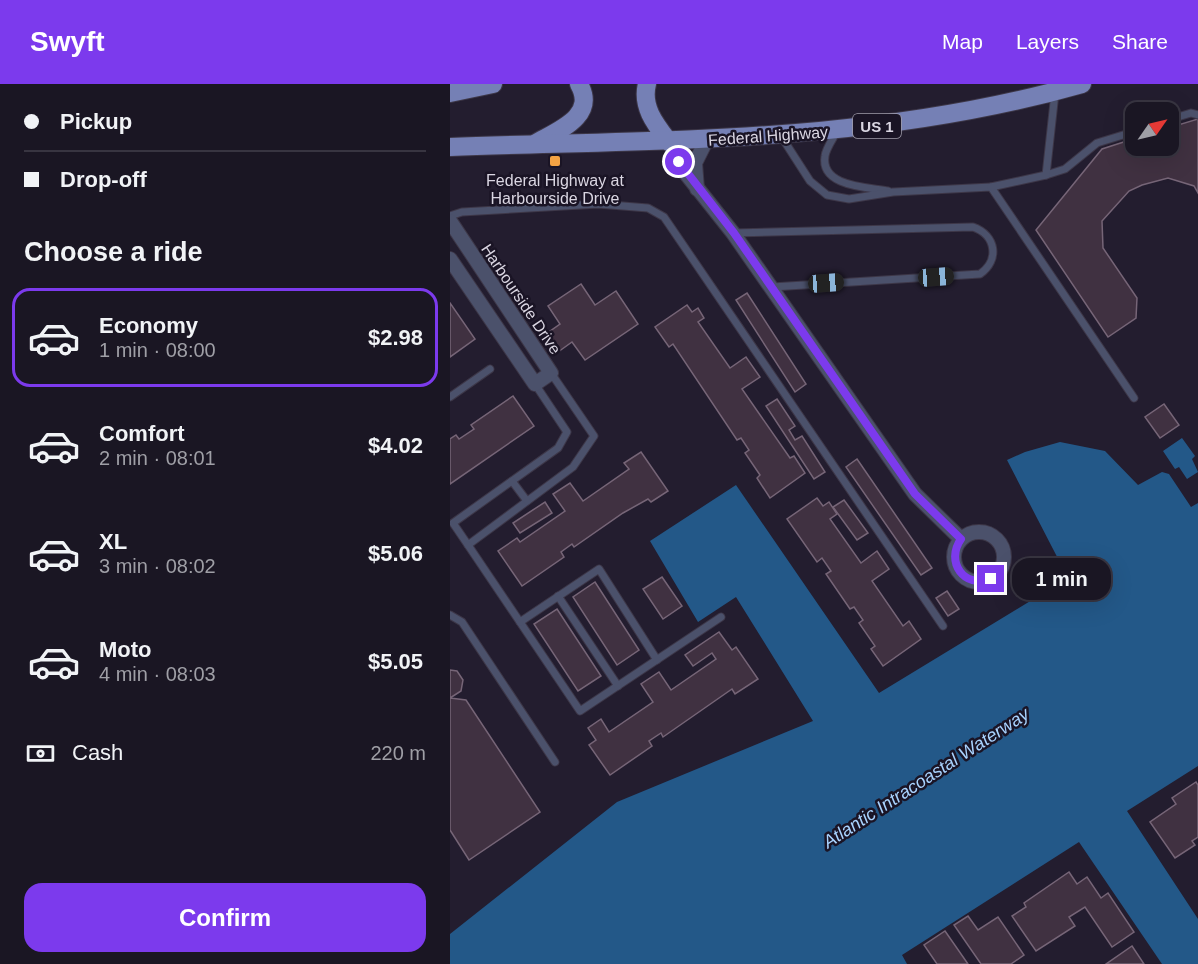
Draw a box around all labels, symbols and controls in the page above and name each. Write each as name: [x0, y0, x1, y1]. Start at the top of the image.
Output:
text: Swyft: [30, 26, 105, 57]
text: Map: [942, 30, 983, 53]
text: Layers: [1016, 30, 1079, 53]
text: Share: [1112, 30, 1168, 53]
north arrow: [1125, 102, 1179, 156]
map controls: [1125, 102, 1179, 156]
text: Pickup: [60, 109, 132, 134]
road number: US 1: [853, 114, 901, 138]
street label: Federal Highway: [708, 123, 828, 149]
route start: [665, 148, 692, 175]
marker: Federal Highway at Harbourside Drive: [548, 154, 562, 168]
text: Drop-off: [60, 167, 147, 192]
place label: Federal Highway at Harbourside Drive: [486, 172, 624, 207]
text: Choose a ride: [24, 237, 203, 267]
street label: Harbourside Drive: [478, 241, 564, 357]
car: [917, 267, 955, 287]
car: [807, 273, 845, 293]
icon: car: [27, 311, 81, 365]
text: Economy: [99, 313, 198, 338]
text: $2.98: [368, 325, 423, 350]
text: 1 min · 08:00: [99, 339, 216, 361]
icon: car: [27, 419, 81, 473]
text: Comfort: [99, 421, 185, 446]
text: $4.02: [368, 433, 423, 458]
text: 2 min · 08:01: [99, 447, 216, 469]
icon: car: [27, 527, 81, 581]
text: XL: [99, 529, 127, 554]
text: $5.06: [368, 541, 423, 566]
text: 3 min · 08:02: [99, 555, 216, 577]
callout: 1 min: [1012, 558, 1111, 600]
route end: [977, 565, 1004, 592]
text: 1 min: [1035, 568, 1088, 590]
icon: car: [27, 635, 81, 689]
text: Moto: [99, 637, 152, 662]
text: $5.05: [368, 649, 423, 674]
text: 4 min · 08:03: [99, 663, 216, 685]
water label: Atlantic Intracoastal Waterway: [818, 703, 1034, 853]
icon: cash: [24, 737, 57, 770]
text: Cash: [72, 740, 123, 765]
text: 220 m: [370, 742, 426, 764]
button: Confirm: [24, 883, 426, 952]

